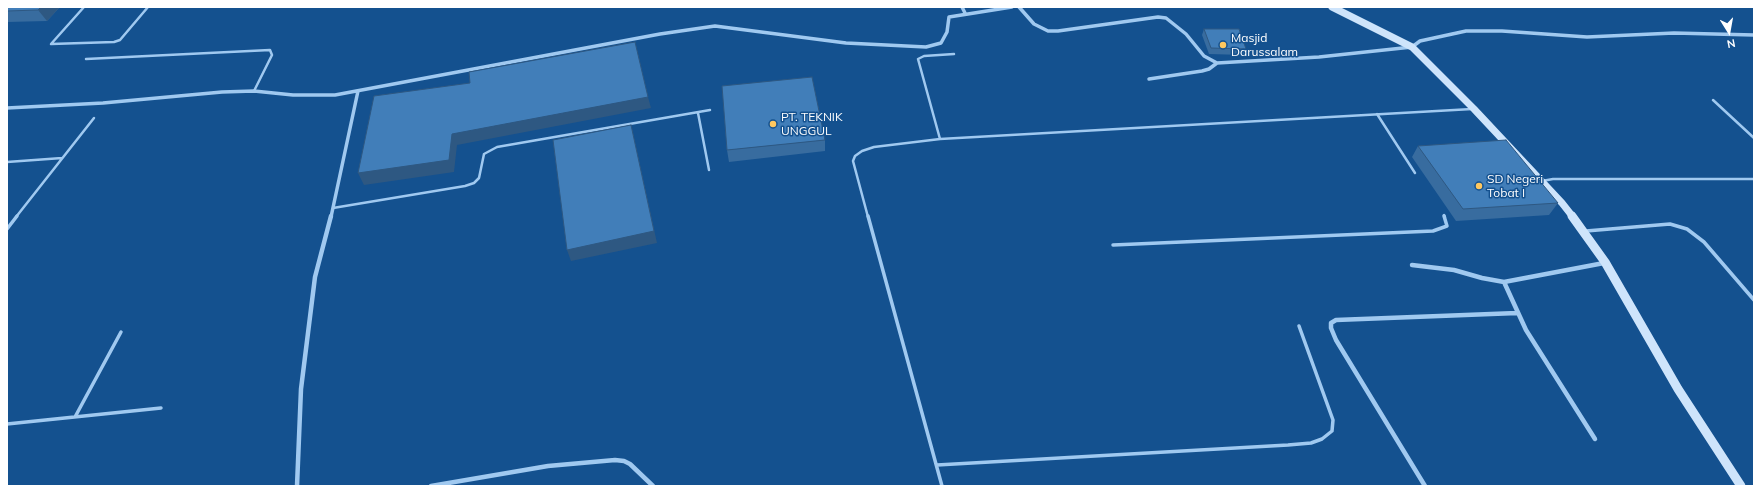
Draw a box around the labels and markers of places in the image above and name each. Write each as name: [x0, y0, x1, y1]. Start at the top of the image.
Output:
place label: Masjid Darussalam: [1231, 31, 1298, 59]
marker: Masjid Darussalam: [1218, 40, 1228, 50]
place label: PT. TEKNIK UNGGUL: [781, 110, 843, 138]
marker: PT. TEKNIK UNGGUL: [768, 119, 778, 129]
place label: SD Negeri Tobat I: [1487, 172, 1543, 200]
marker: SD Negeri Tobat I: [1474, 181, 1484, 191]

